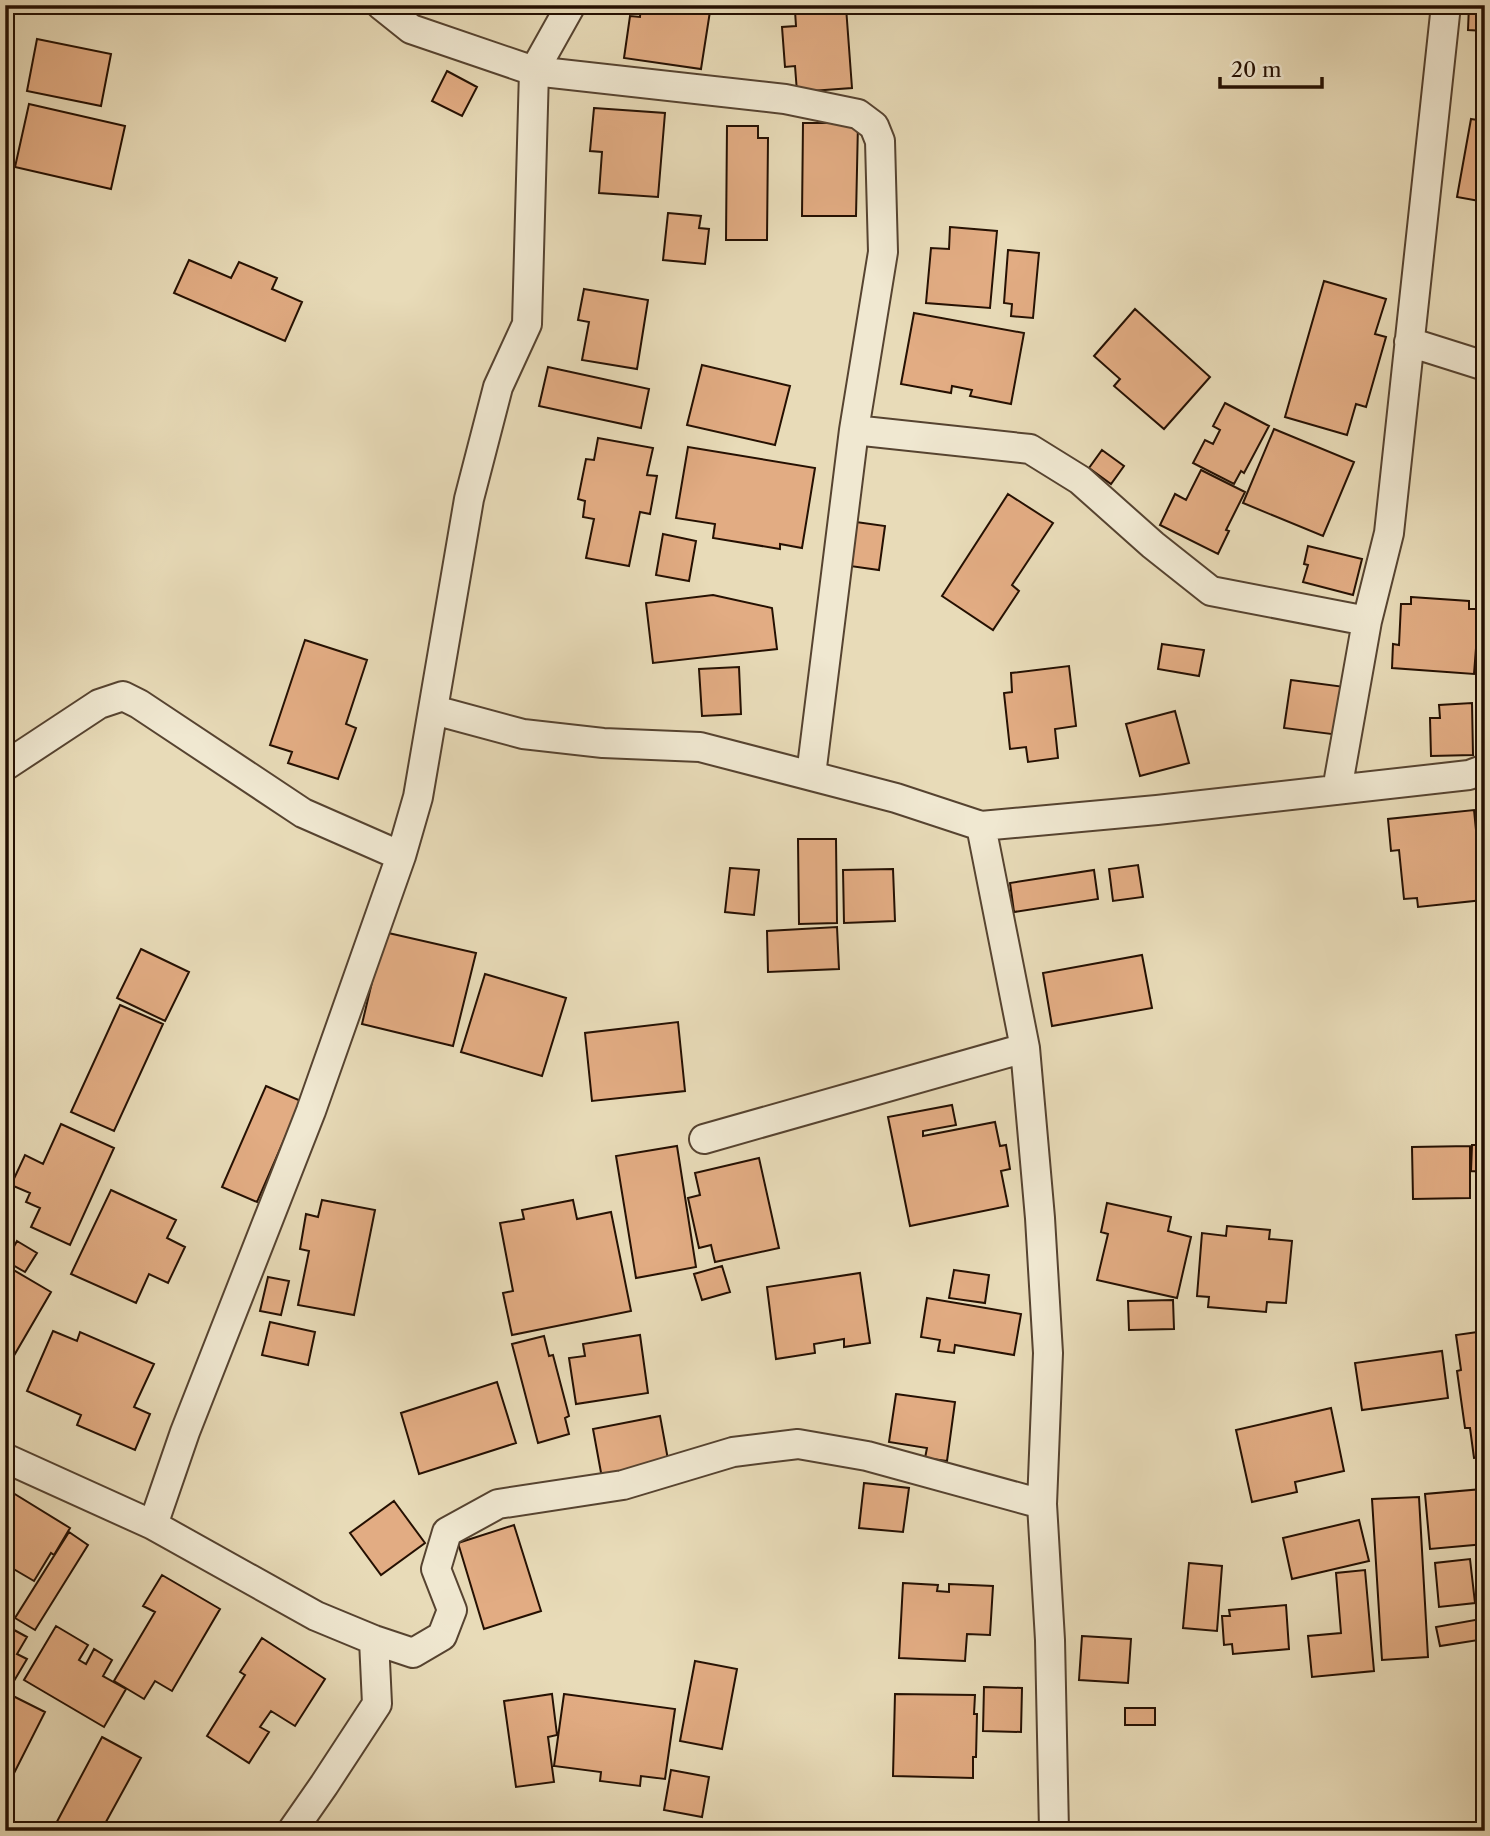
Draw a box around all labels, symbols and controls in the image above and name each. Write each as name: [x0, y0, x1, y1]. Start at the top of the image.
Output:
scale bar: [1220, 46, 1322, 90]
text: 20 m: [1231, 57, 1282, 82]

